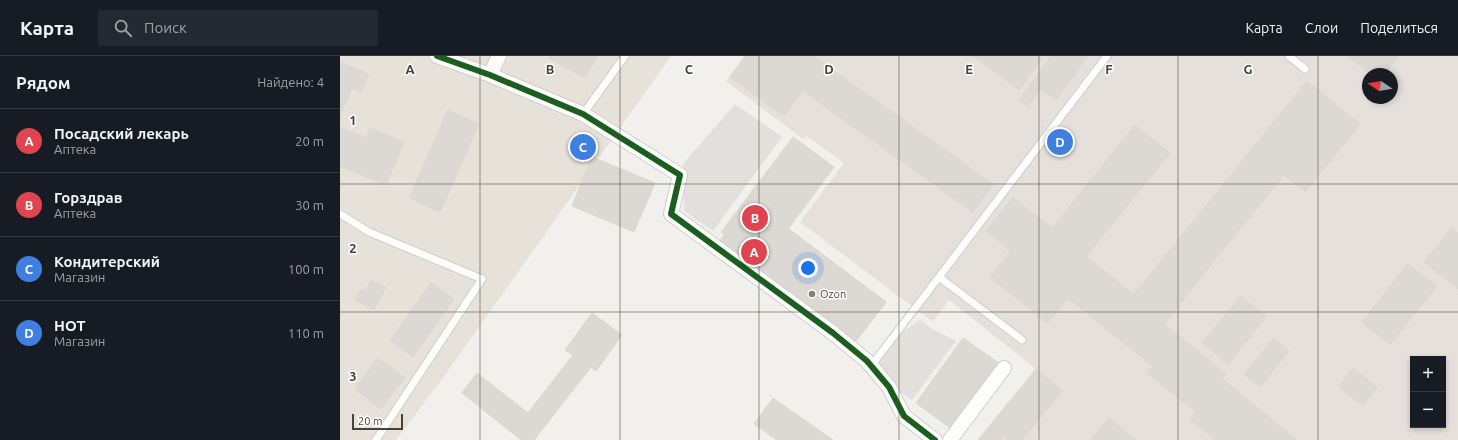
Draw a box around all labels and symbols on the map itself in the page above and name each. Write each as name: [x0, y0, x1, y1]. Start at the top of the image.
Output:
text: A: [405, 62, 415, 76]
text: B: [546, 62, 555, 76]
text: C: [685, 62, 694, 76]
text: D: [824, 62, 834, 76]
text: E: [965, 62, 973, 76]
text: F: [1105, 62, 1113, 76]
text: G: [1244, 62, 1253, 76]
north arrow: [1362, 68, 1398, 104]
text: 1: [349, 113, 357, 127]
pin: D: [1047, 127, 1073, 157]
pin: C: [570, 132, 596, 162]
pin: B: [742, 203, 768, 233]
pin: A: [741, 237, 767, 267]
text: 2: [349, 241, 357, 255]
your location: [798, 258, 818, 278]
place label: Ozon: [820, 288, 846, 300]
marker: Ozon: [807, 289, 817, 299]
text: 3: [349, 369, 357, 383]
scale bar: [352, 412, 403, 431]

